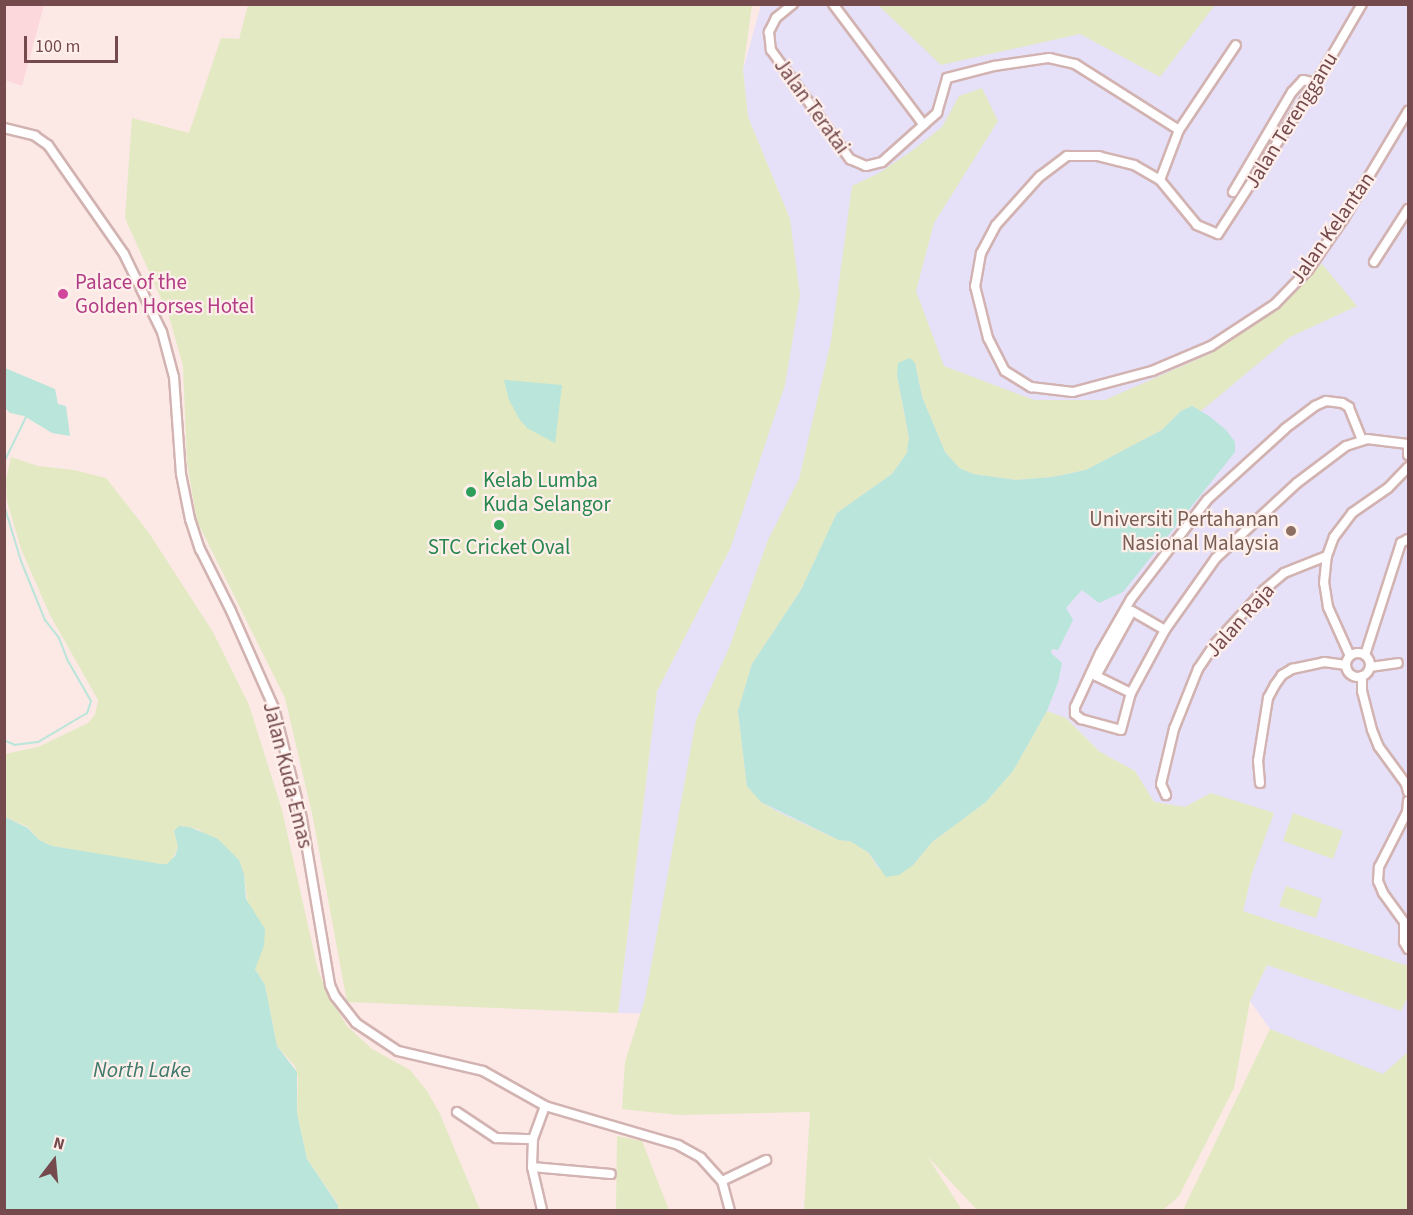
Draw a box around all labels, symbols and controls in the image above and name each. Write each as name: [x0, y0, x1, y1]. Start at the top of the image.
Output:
scale bar: [27, 24, 122, 62]
text: 100 m: [35, 34, 80, 59]
street label: Jalan Terengganu: [1239, 47, 1343, 193]
street label: Jalan Teratai: [769, 53, 855, 159]
street label: Jalan Kelantan: [1284, 167, 1380, 289]
place label: Palace of the Golden Horses Hotel: [75, 269, 254, 319]
marker: Palace of the Golden Horses Hotel: [56, 287, 70, 301]
place label: Kelab Lumba Kuda Selangor: [483, 467, 611, 517]
marker: Kelab Lumba Kuda Selangor: [464, 485, 478, 499]
place label: Universiti Pertahanan Nasional Malaysia: [1089, 506, 1279, 556]
marker: STC Cricket Oval: [492, 518, 506, 532]
marker: Universiti Pertahanan Nasional Malaysia: [1284, 524, 1298, 538]
place label: STC Cricket Oval: [428, 534, 570, 560]
street label: Jalan Raja: [1200, 578, 1280, 662]
street label: Jalan Kuda Emas: [258, 699, 318, 851]
water label: North Lake: [93, 1058, 191, 1084]
north arrow: [24, 1131, 84, 1191]
text: N: [51, 1132, 67, 1156]

